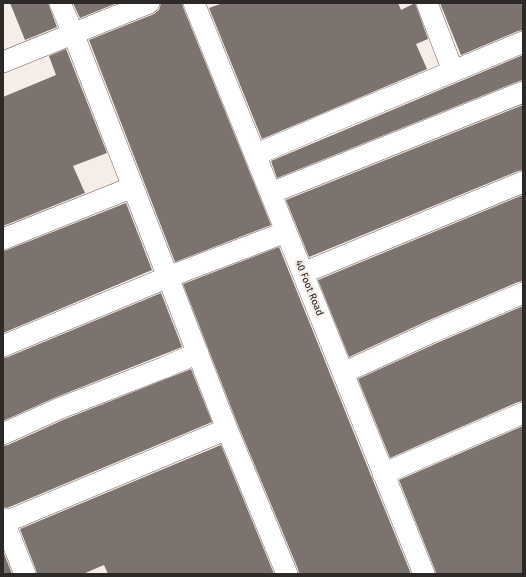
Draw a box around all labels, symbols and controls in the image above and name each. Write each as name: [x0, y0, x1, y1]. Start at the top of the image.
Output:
street label: 40 Foot Road: [292, 258, 326, 318]

